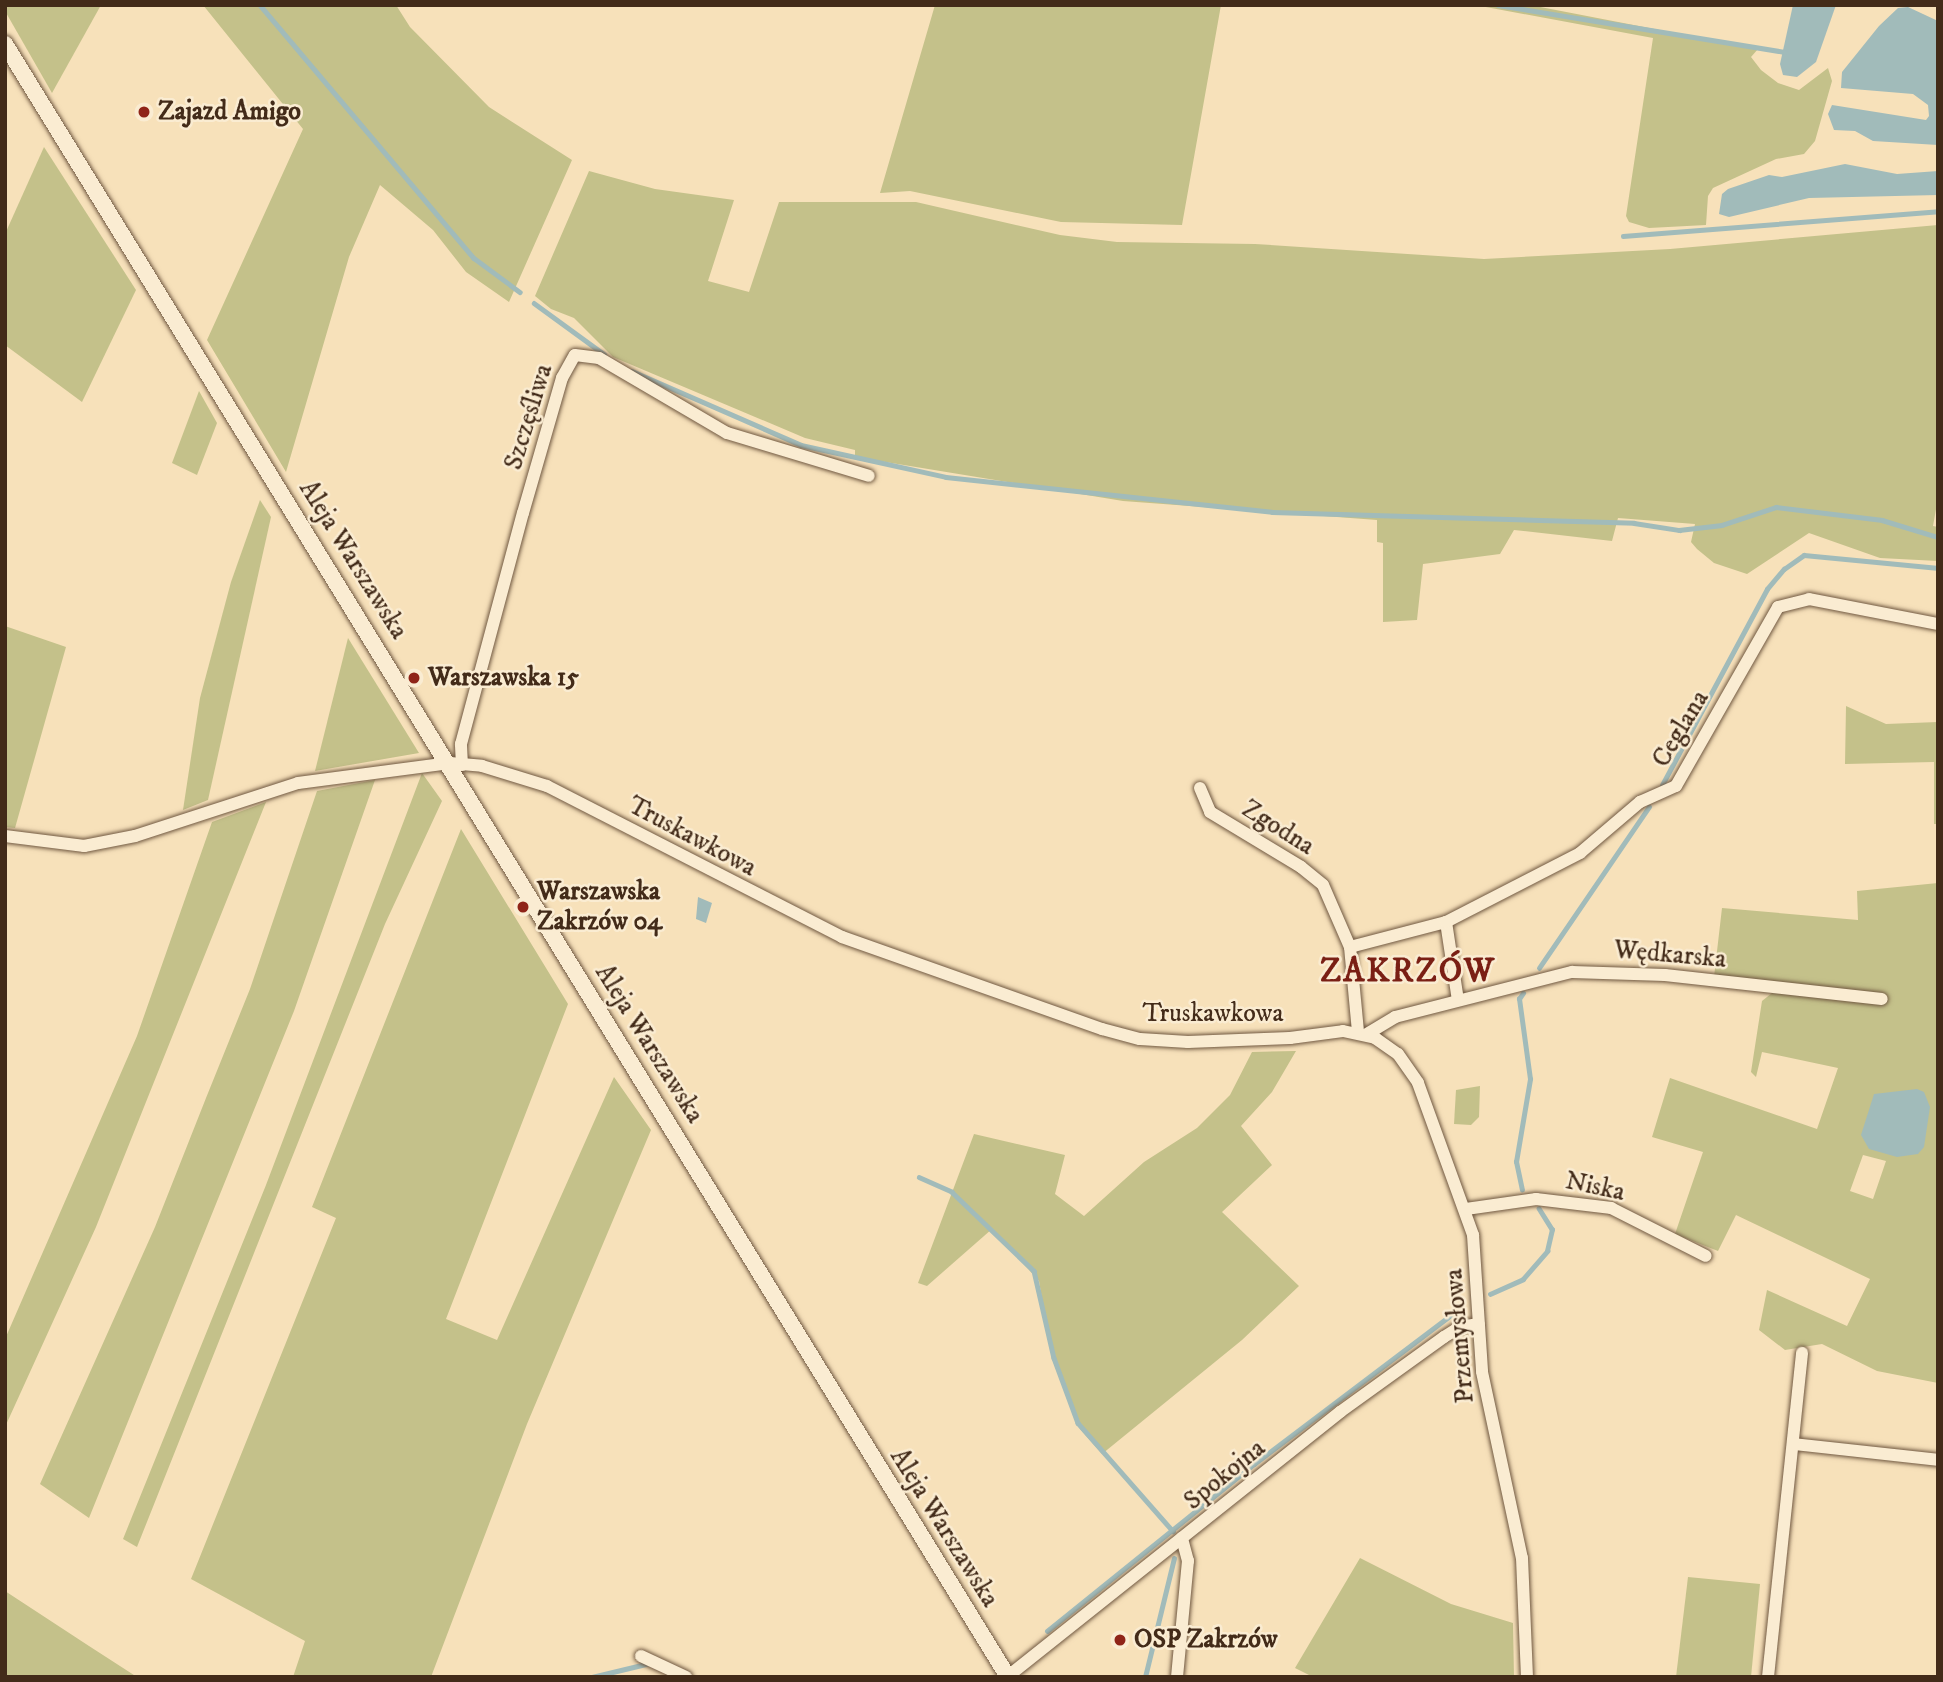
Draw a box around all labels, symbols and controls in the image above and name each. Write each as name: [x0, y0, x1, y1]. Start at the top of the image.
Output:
place label: Zajazd Amigo: [158, 96, 301, 128]
marker: Zajazd Amigo: [136, 104, 152, 120]
street label: Szczęśliwa: [498, 360, 560, 474]
street label: Aleja Warszawska: [292, 475, 414, 645]
place label: Warszawska 15: [428, 662, 579, 694]
marker: Warszawska 15: [406, 670, 422, 686]
street label: Ceglana: [1646, 685, 1716, 773]
street label: Truskawkowa: [622, 790, 762, 884]
street label: Zgodna: [1236, 794, 1320, 862]
place label: Warszawska Zakrzów 04: [537, 876, 662, 938]
marker: Warszawska Zakrzów 04: [515, 899, 531, 915]
street label: Wędkarska: [1613, 935, 1727, 975]
district label: ZAKRZÓW: [1321, 952, 1495, 992]
street label: Aleja Warszawska: [588, 959, 710, 1129]
street label: Truskawkowa: [1143, 998, 1283, 1030]
street label: Niska: [1562, 1166, 1628, 1208]
street label: Przemysłowa: [1439, 1267, 1481, 1405]
street label: Spokojna: [1178, 1433, 1272, 1517]
street label: Aleja Warszawska: [883, 1443, 1005, 1613]
place label: OSP Zakrzów: [1134, 1624, 1278, 1656]
marker: OSP Zakrzów: [1112, 1632, 1128, 1648]

